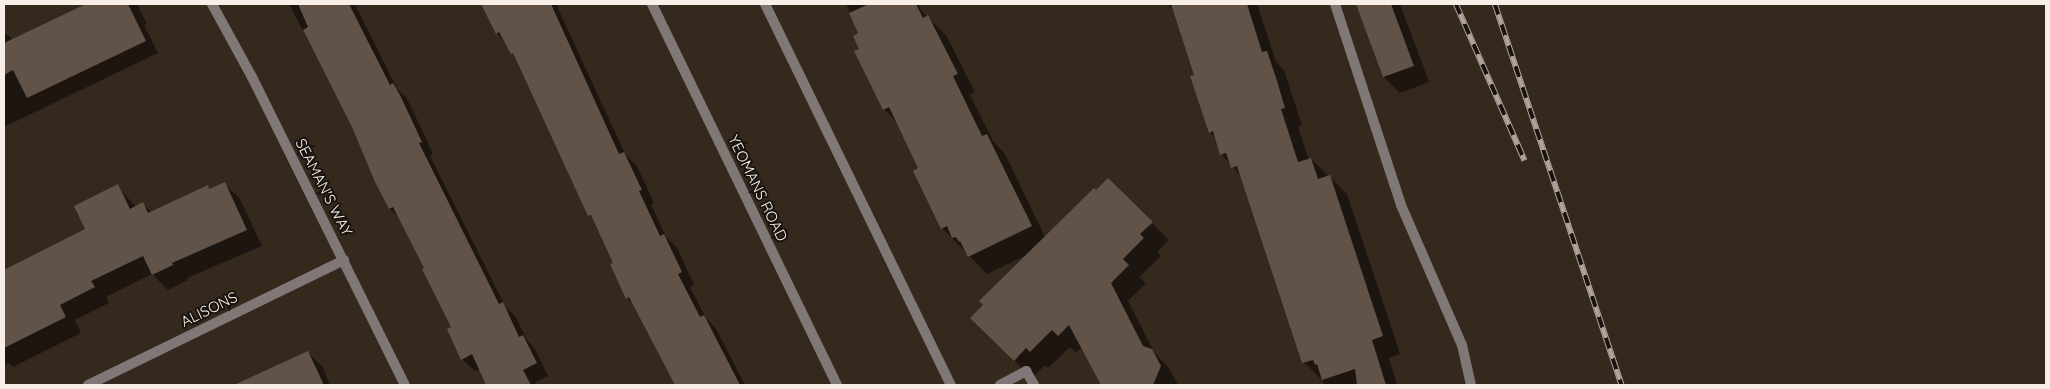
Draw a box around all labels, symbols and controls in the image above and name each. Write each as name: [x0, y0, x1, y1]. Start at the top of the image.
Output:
street label: YEOMANS ROAD: [725, 132, 791, 244]
street label: SEAMAN'S WAY: [292, 135, 356, 239]
street label: ALISONS: [178, 288, 240, 330]

